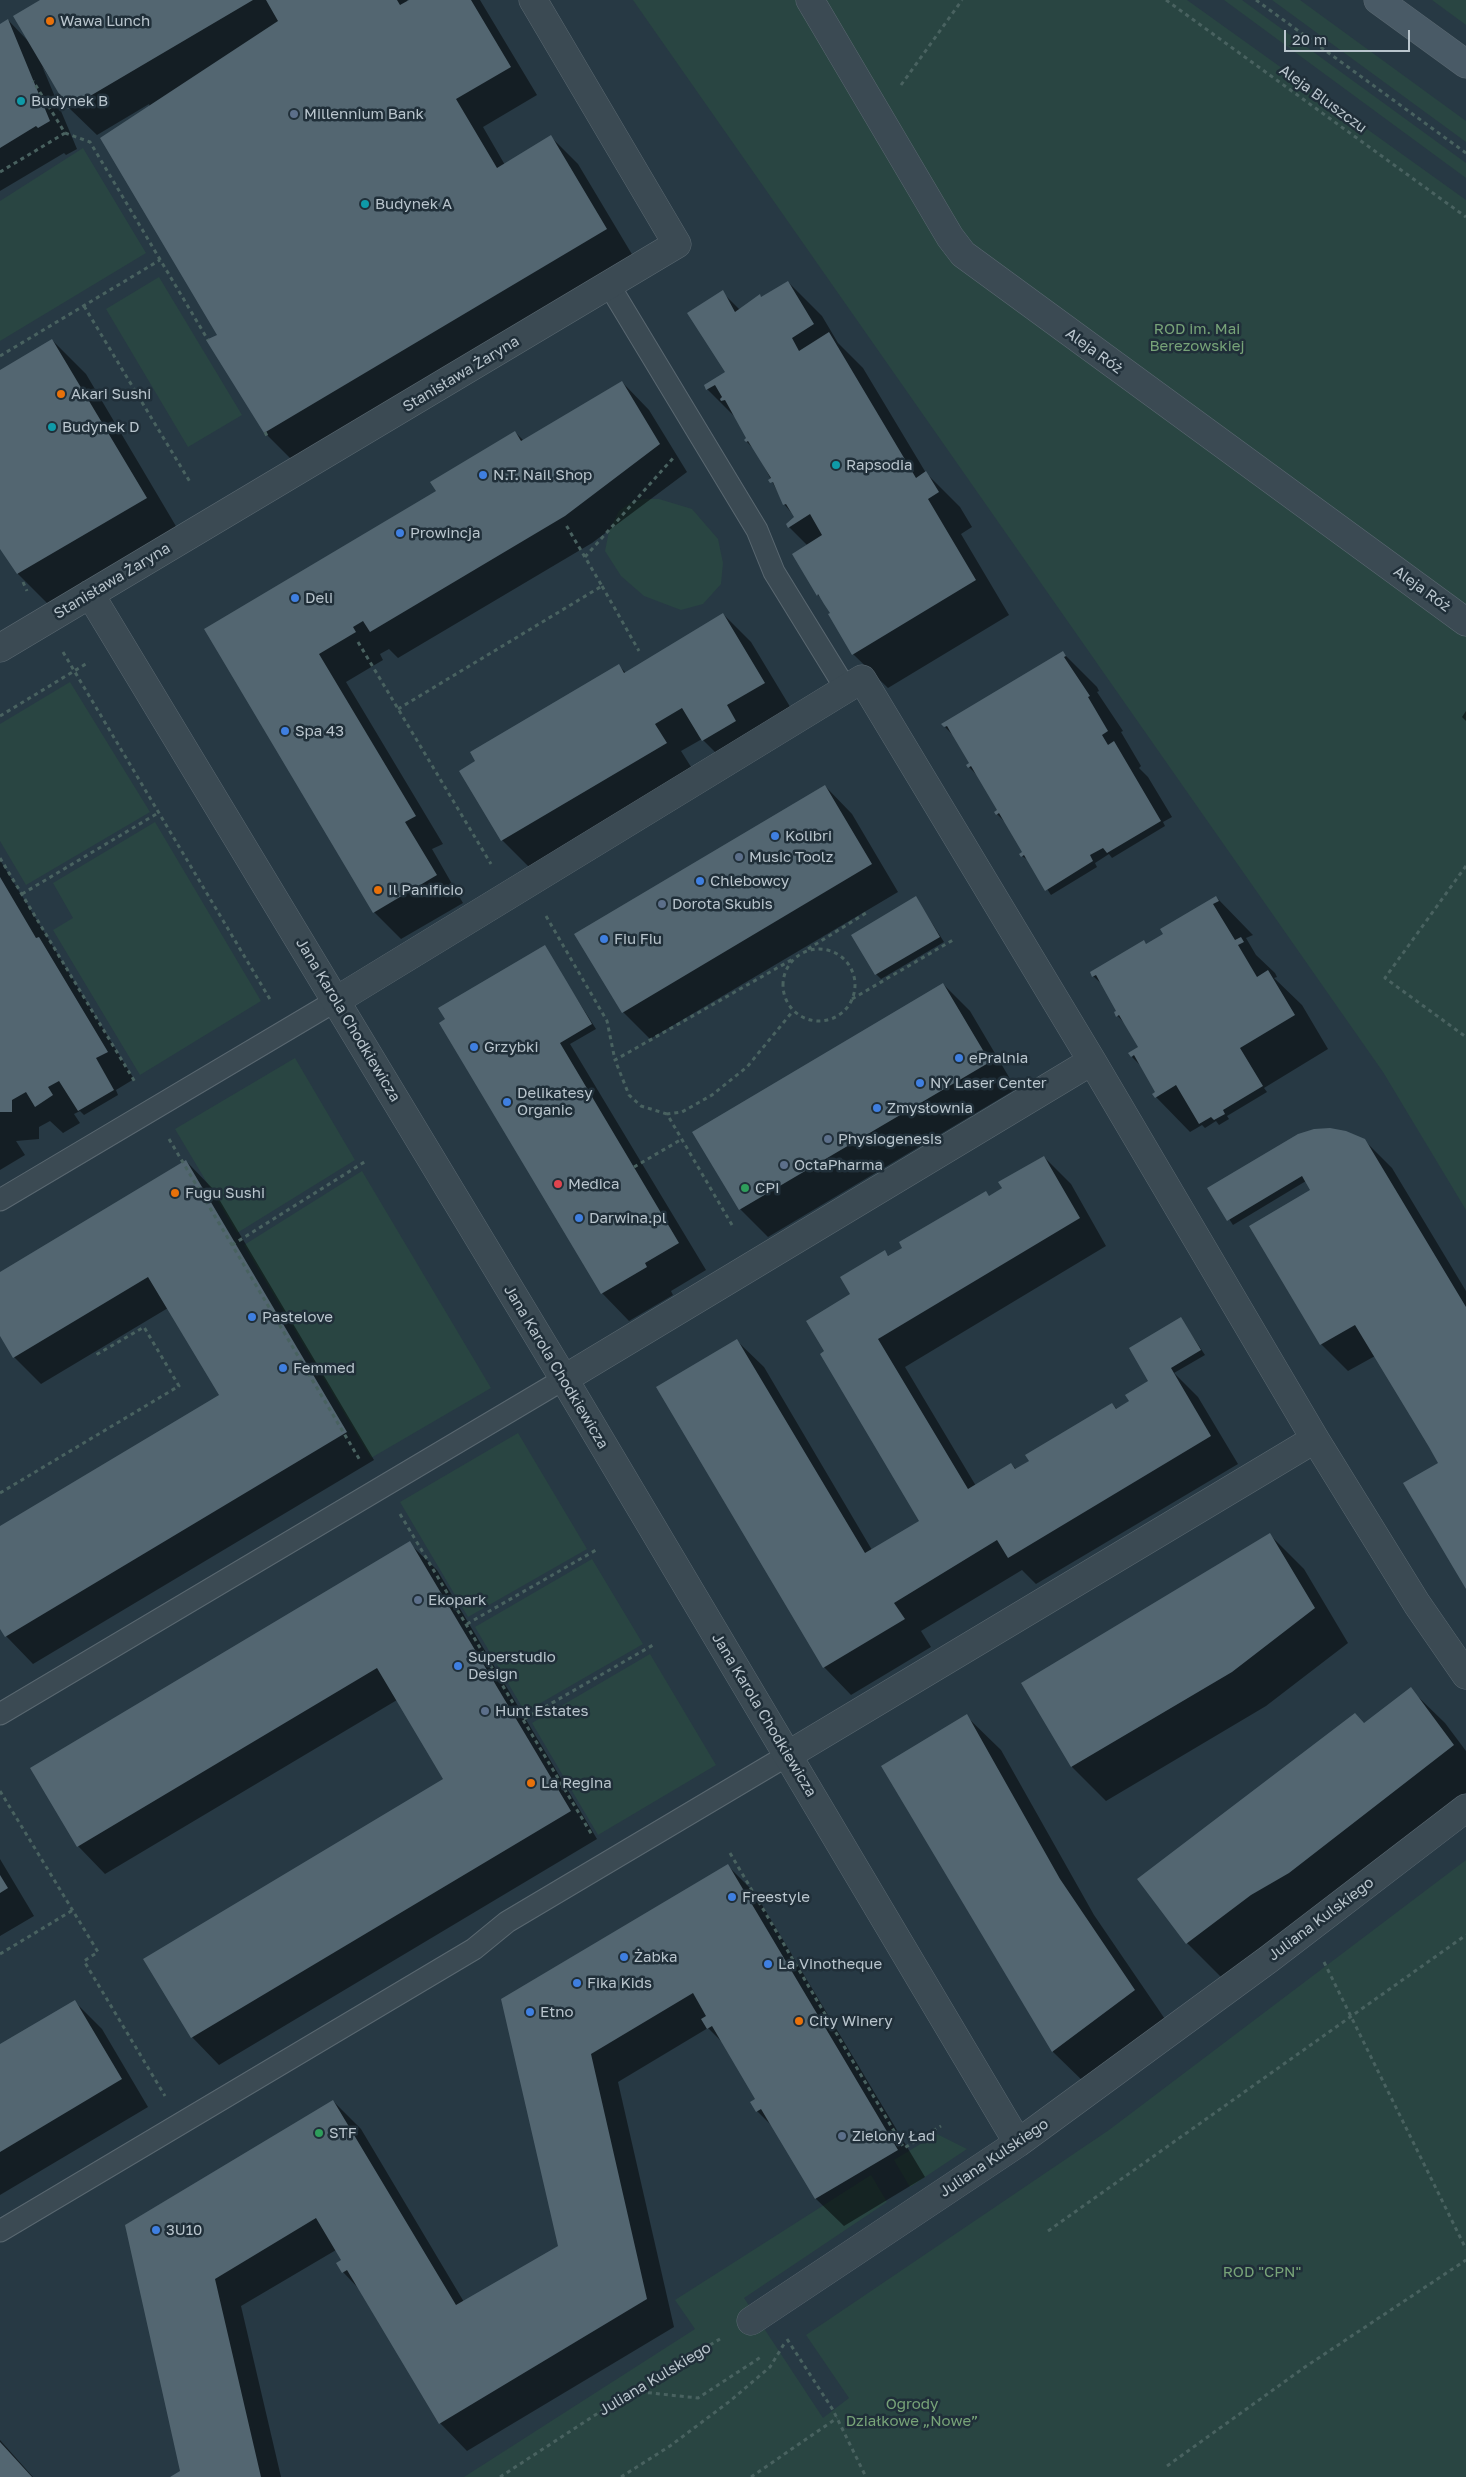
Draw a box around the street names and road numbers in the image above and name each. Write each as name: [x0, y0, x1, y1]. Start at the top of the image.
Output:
street label: Aleja Bluszczu: [1276, 61, 1370, 137]
street label: Aleja Róż: [1062, 324, 1126, 378]
street label: Stanisława Żaryna: [400, 332, 522, 416]
street label: Stanisława Żaryna: [51, 539, 173, 623]
street label: Aleja Róż: [1390, 562, 1454, 616]
street label: Jana Karola Chodkiewicza: [292, 935, 404, 1105]
street label: Jana Karola Chodkiewicza: [500, 1282, 612, 1452]
street label: Jana Karola Chodkiewicza: [708, 1630, 820, 1800]
street label: Juliana Kulskiego: [1265, 1873, 1377, 1965]
street label: Juliana Kulskiego: [936, 2115, 1052, 2201]
street label: Juliana Kulskiego: [596, 2338, 714, 2420]

